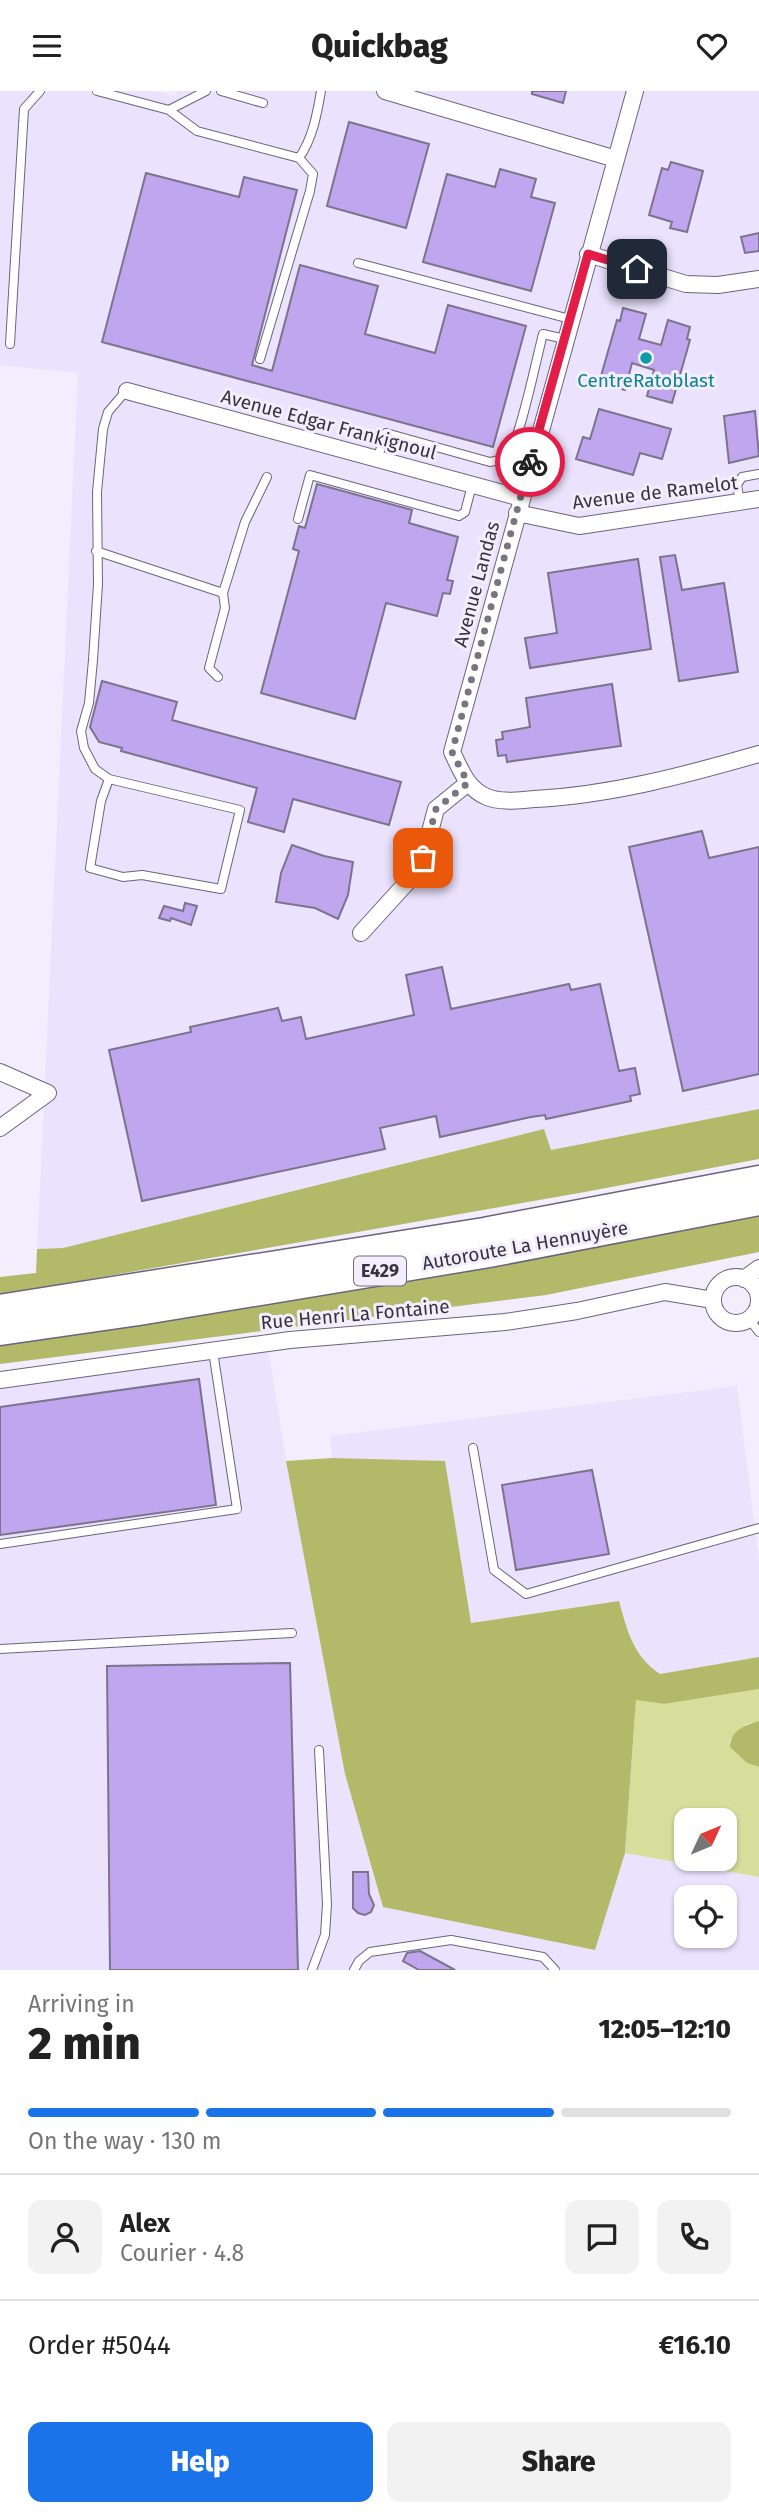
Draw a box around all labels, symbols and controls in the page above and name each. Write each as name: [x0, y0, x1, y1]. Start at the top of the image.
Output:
icon: menu: [28, 27, 66, 65]
text: Quickbag: [311, 27, 448, 65]
icon: heart: [693, 27, 731, 65]
pin: [607, 239, 667, 299]
icon: home: [618, 250, 656, 288]
marker: CentreRatoblast: [638, 350, 654, 366]
place label: CentreRatoblast: [577, 369, 715, 392]
street label: Avenue Edgar Frankignoul: [219, 385, 440, 464]
courier: [495, 427, 565, 497]
icon: bike: [511, 443, 549, 481]
street label: Avenue de Ramelot: [571, 471, 739, 514]
street label: Avenue Landas: [449, 519, 504, 650]
pin: [393, 828, 453, 888]
icon: bag: [404, 839, 442, 877]
street label: Autoroute La Hennuyère: [420, 1216, 630, 1275]
road number: E429: [354, 1257, 406, 1286]
street label: Rue Henri La Fontaine: [260, 1295, 450, 1334]
north arrow: [674, 1808, 737, 1871]
map controls: [674, 1808, 737, 1948]
button: locate: [674, 1885, 737, 1948]
text: Arriving in: [28, 1990, 135, 2018]
text: 12:05–12:10: [598, 2014, 731, 2045]
text: 2 min: [28, 2016, 141, 2071]
text: On the way · 130 m: [28, 2127, 221, 2155]
button: person: [28, 2200, 102, 2274]
button: chat: [565, 2200, 639, 2274]
button: phone: [657, 2200, 731, 2274]
text: Alex: [120, 2208, 170, 2239]
text: Courier · 4.8: [120, 2239, 244, 2267]
text: Order #5044: [28, 2330, 171, 2361]
text: €16.10: [659, 2330, 731, 2361]
button: Help: [28, 2422, 373, 2502]
button: Share: [387, 2422, 731, 2502]

